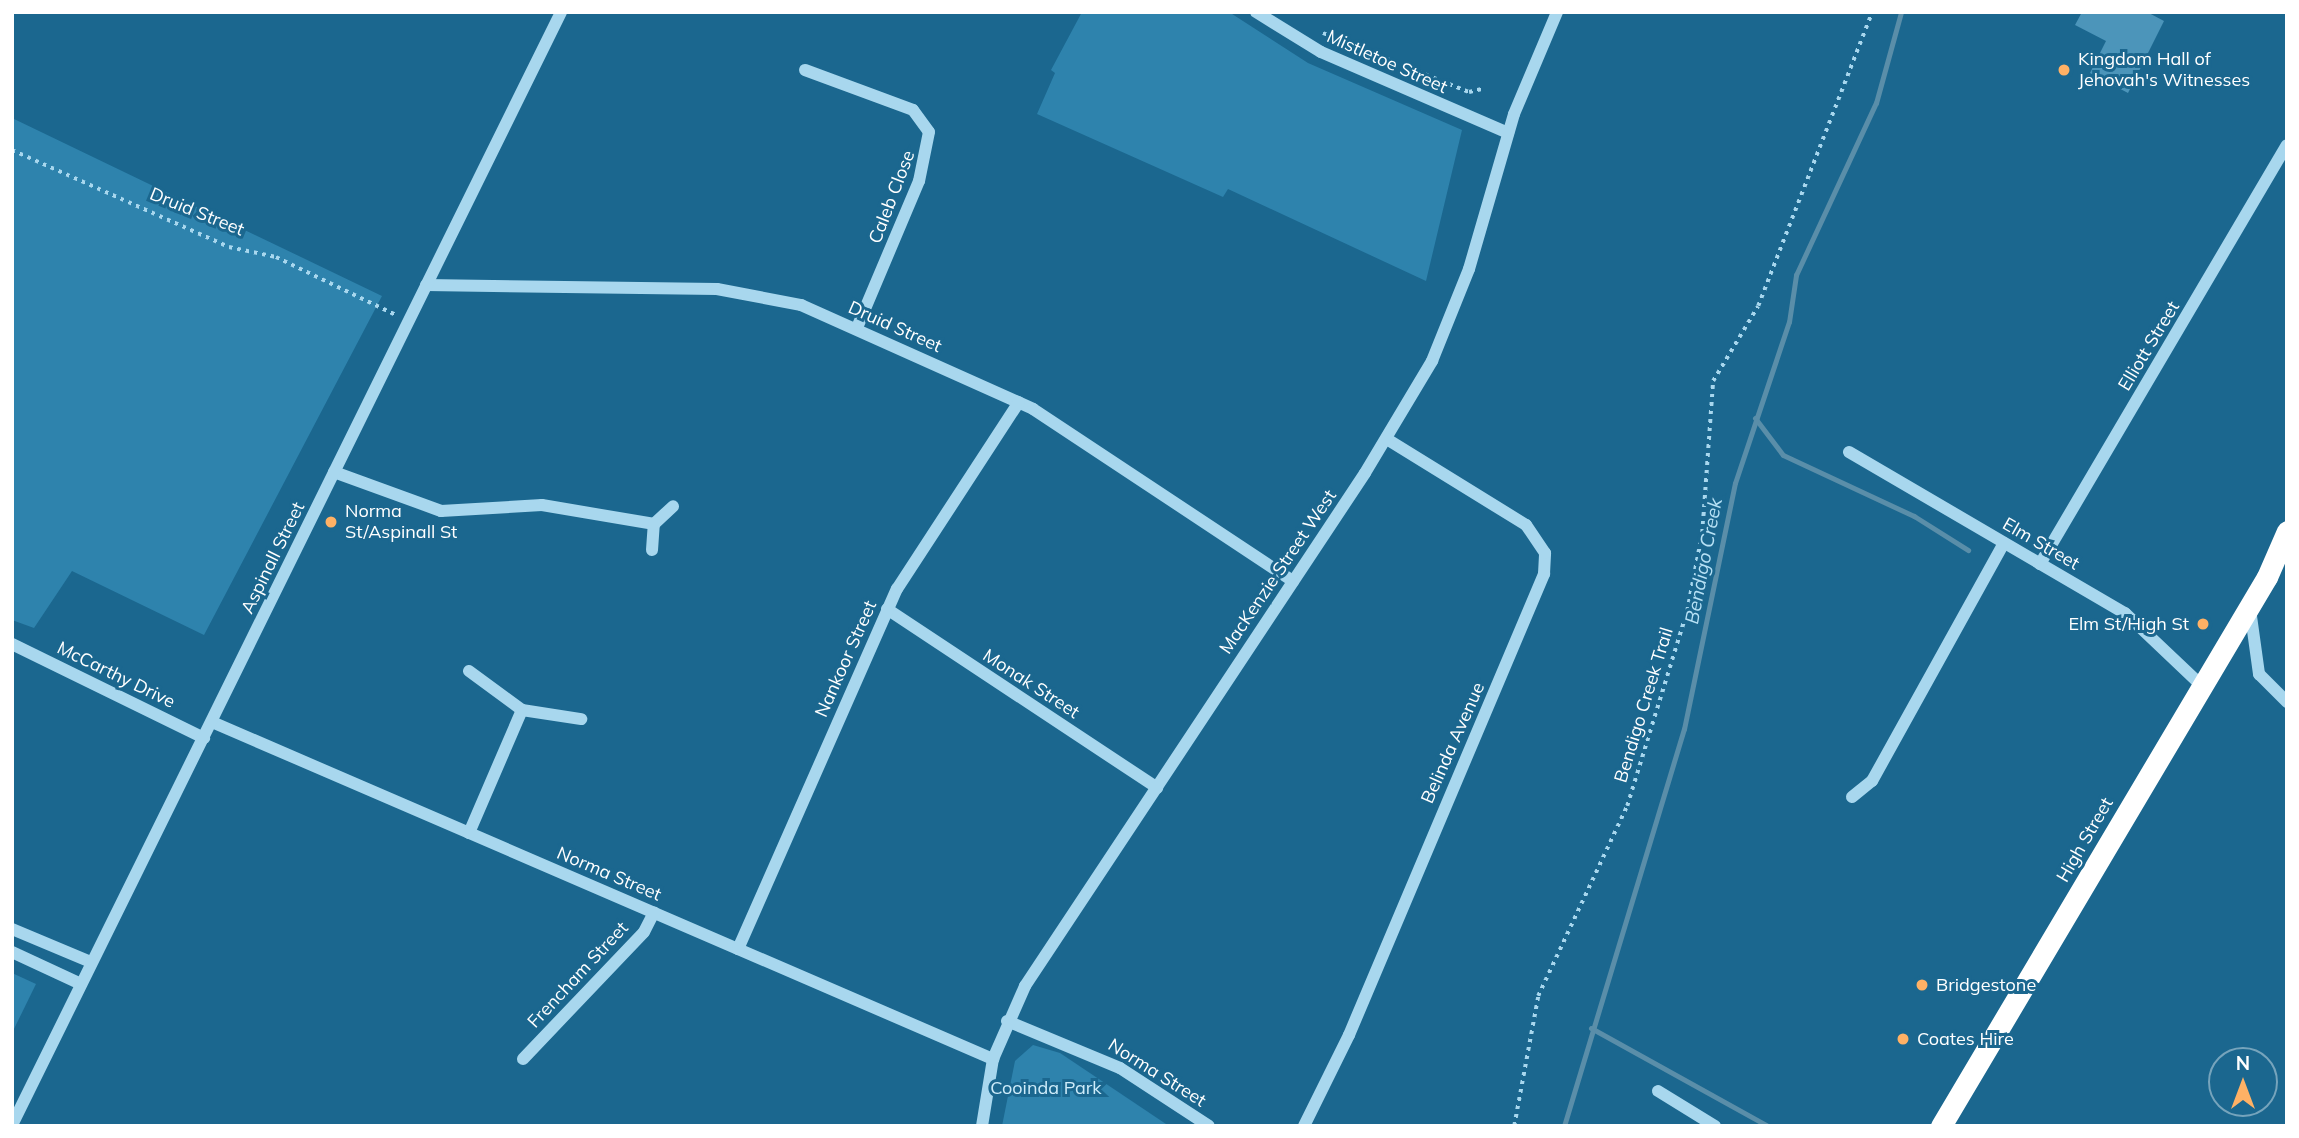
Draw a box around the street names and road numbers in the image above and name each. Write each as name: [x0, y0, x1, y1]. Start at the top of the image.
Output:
street label: Mistletoe Street: [1323, 26, 1451, 98]
street label: Caleb Close: [864, 147, 920, 247]
street label: Druid Street: [147, 183, 247, 241]
street label: Druid Street: [845, 297, 945, 357]
street label: Elliott Street: [2114, 297, 2184, 395]
street label: MacKenzie Street West: [1215, 486, 1341, 658]
street label: Aspinall Street: [237, 499, 309, 617]
street label: Elm Street: [1999, 513, 2083, 575]
street label: Nankoor Street: [811, 597, 881, 721]
street label: Bendigo Creek Trail: [1610, 625, 1678, 785]
street label: McCarthy Drive: [53, 637, 179, 713]
street label: Monak Street: [979, 645, 1083, 723]
street label: Belinda Avenue: [1417, 679, 1489, 807]
street label: High Street: [2052, 794, 2118, 886]
street label: Norma Street: [554, 842, 664, 906]
street label: Frencham Street: [523, 917, 633, 1033]
street label: Norma Street: [1104, 1034, 1210, 1112]

